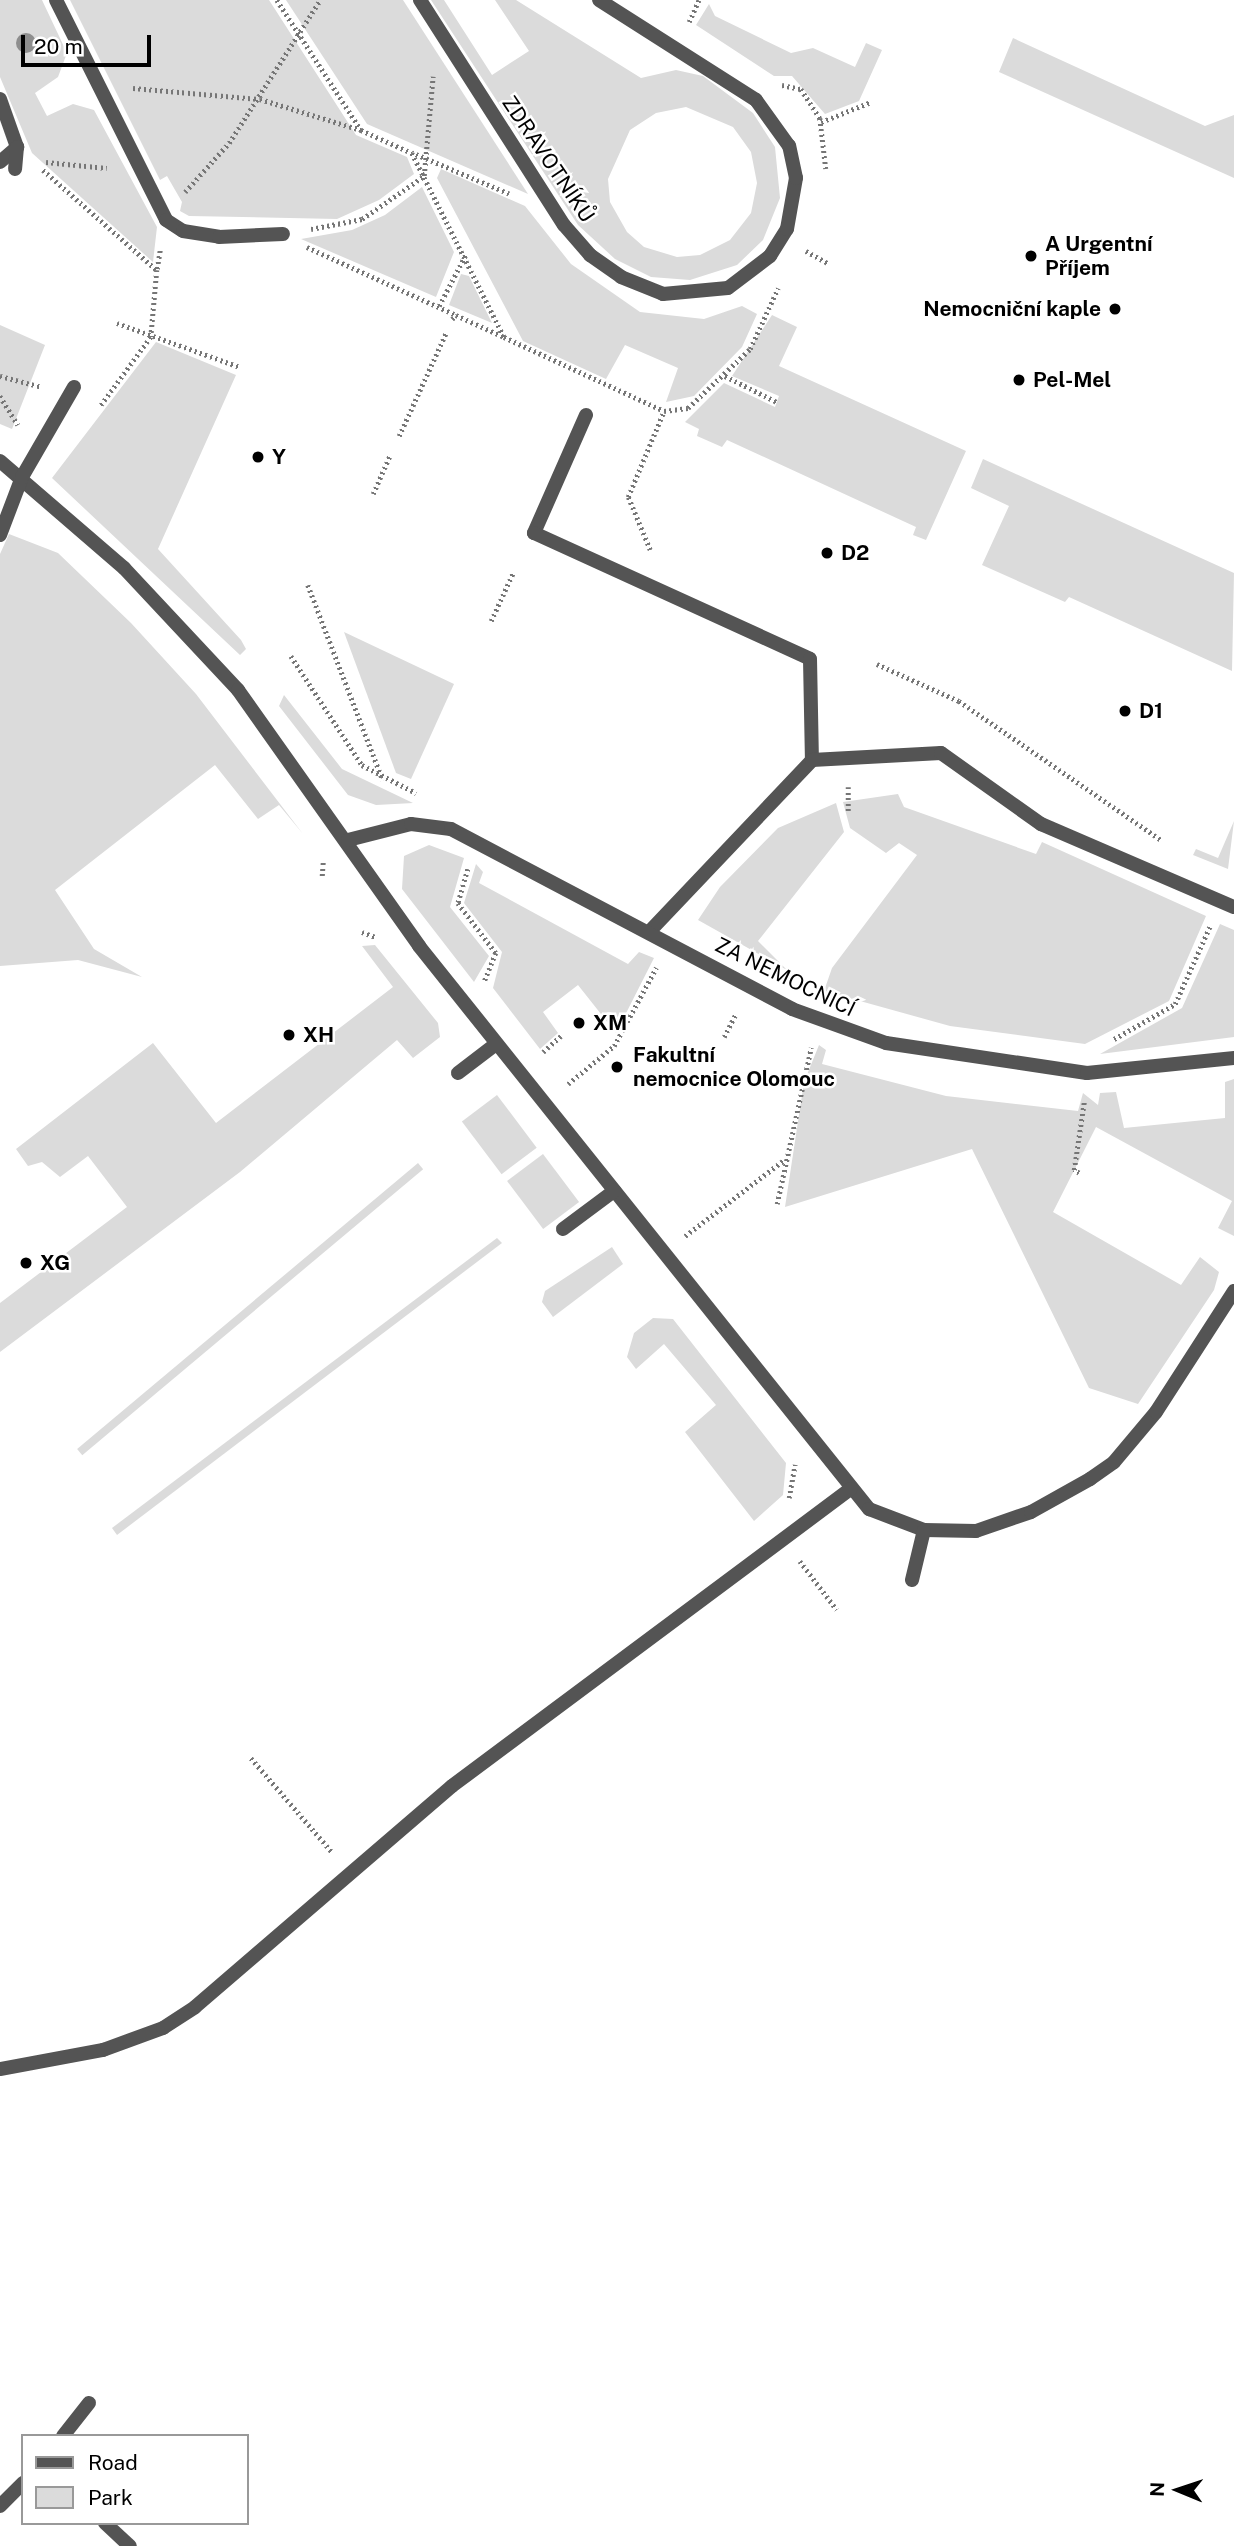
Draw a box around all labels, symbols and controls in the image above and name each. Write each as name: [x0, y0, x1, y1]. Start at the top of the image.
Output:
scale bar: [24, 21, 154, 65]
text: 20 m: [34, 34, 83, 59]
street label: ZDRAVOTNÍKŮ: [496, 91, 600, 227]
place label: A Urgentní Příjem: [1045, 231, 1153, 281]
marker: A Urgentní Příjem: [1023, 248, 1039, 264]
place label: Nemocniční kaple: [923, 296, 1101, 322]
marker: Nemocniční kaple: [1107, 301, 1123, 317]
place label: Pel-Mel: [1033, 367, 1111, 393]
marker: Pel-Mel: [1011, 372, 1027, 388]
place label: Y: [272, 444, 286, 470]
marker: Y: [250, 449, 266, 465]
place label: D2: [841, 540, 869, 566]
marker: D2: [819, 545, 835, 561]
place label: D1: [1139, 698, 1163, 724]
marker: D1: [1117, 703, 1133, 719]
street label: ZA NEMOCNICÍ: [711, 932, 859, 1022]
place label: XM: [593, 1010, 627, 1036]
marker: XM: [571, 1015, 587, 1031]
place label: XH: [303, 1022, 334, 1048]
marker: XH: [281, 1027, 297, 1043]
place label: Fakultní nemocnice Olomouc: [633, 1042, 835, 1092]
marker: Fakultní nemocnice Olomouc: [607, 1057, 627, 1077]
place label: XG: [40, 1250, 70, 1276]
marker: XG: [18, 1255, 34, 1271]
legend: [21, 2434, 248, 2525]
text: Road: [88, 2450, 138, 2475]
north arrow: [1143, 2455, 1213, 2525]
text: N: [1146, 2481, 1168, 2497]
text: Park: [88, 2485, 133, 2510]

